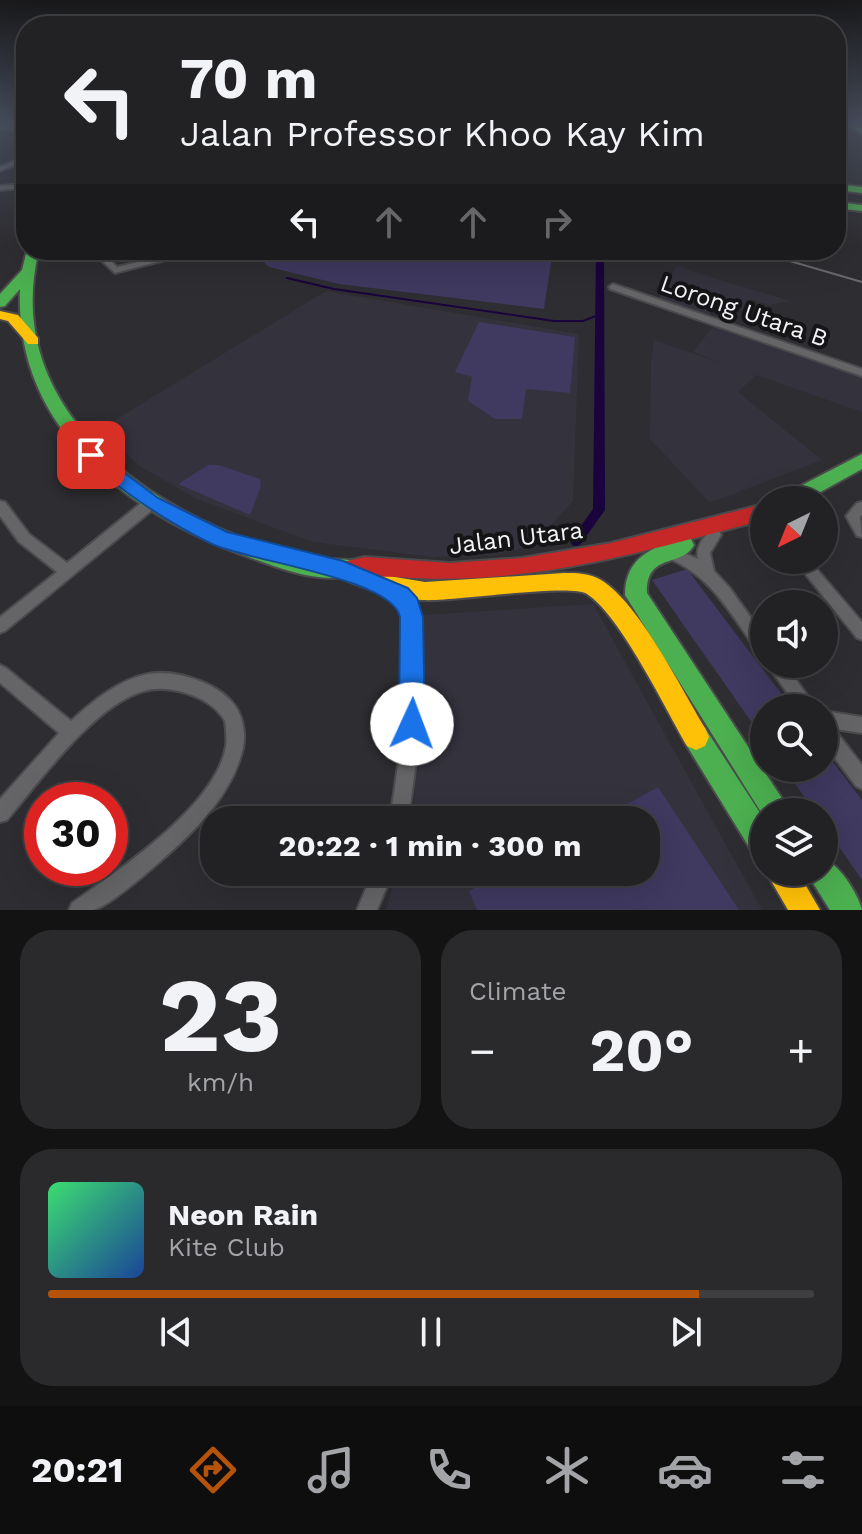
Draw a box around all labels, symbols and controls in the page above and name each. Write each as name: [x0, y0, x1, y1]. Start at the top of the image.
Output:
text: 70 m: [180, 46, 317, 112]
icon: left: [48, 48, 152, 152]
text: Jalan Professor Khoo Kay Kim: [180, 113, 705, 155]
icon: left: [283, 200, 327, 244]
icon: ahead: [367, 200, 411, 244]
icon: ahead: [451, 200, 495, 244]
icon: right: [535, 200, 579, 244]
street label: Lorong Utara B: [657, 269, 831, 353]
pin: [57, 421, 125, 489]
icon: arrive: [69, 433, 113, 477]
north arrow: [750, 486, 838, 574]
map controls: [750, 486, 838, 886]
street label: Jalan Utara: [448, 516, 584, 560]
button: sound: [750, 590, 838, 678]
position arrow: [370, 682, 454, 766]
button: search: [750, 694, 838, 782]
speed limit sign: 30: [24, 782, 128, 886]
button: layers: [750, 798, 838, 886]
text: 20:22 · 1 min · 300 m: [279, 828, 581, 863]
text: 23: [159, 954, 282, 1076]
text: Climate: [469, 976, 567, 1006]
text: 20°: [589, 1015, 694, 1086]
text: −: [469, 1025, 496, 1077]
text: +: [787, 1025, 814, 1077]
text: km/h: [187, 1067, 254, 1097]
text: Neon Rain: [168, 1197, 318, 1232]
text: Kite Club: [168, 1232, 285, 1262]
icon: previous: [154, 1310, 198, 1354]
icon: pause: [409, 1310, 453, 1354]
icon: next: [664, 1310, 708, 1354]
icon: directions: [185, 1442, 241, 1498]
icon: music: [303, 1442, 359, 1498]
icon: phone: [421, 1442, 477, 1498]
icon: climate: [539, 1442, 595, 1498]
icon: car: [657, 1442, 713, 1498]
icon: filters: [775, 1442, 831, 1498]
text: 20:21: [31, 1449, 123, 1491]

